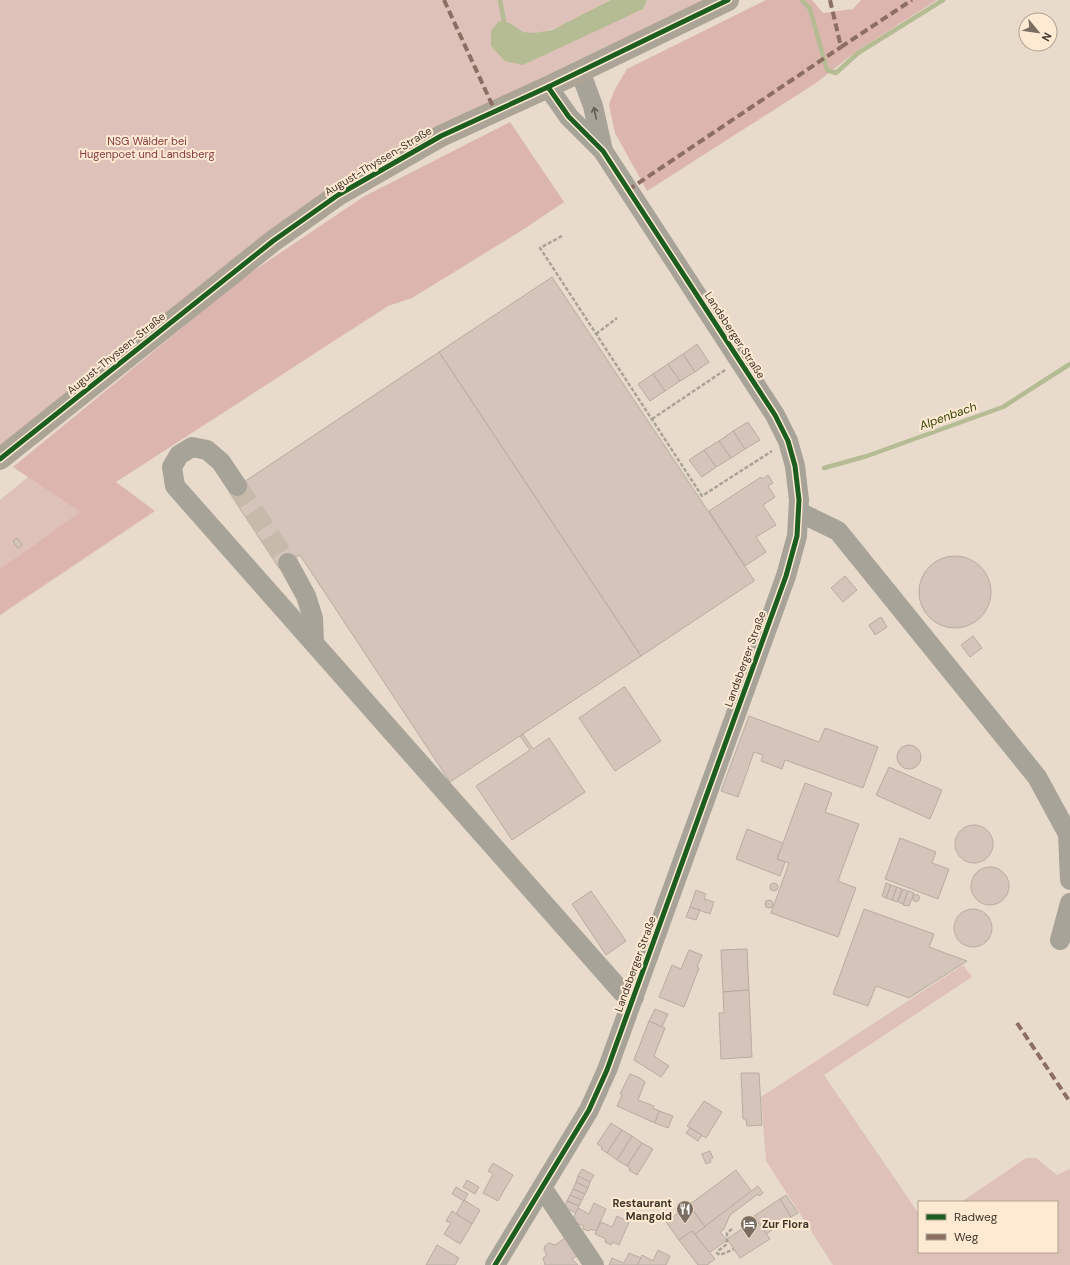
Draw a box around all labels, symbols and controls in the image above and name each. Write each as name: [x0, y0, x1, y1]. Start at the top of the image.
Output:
north arrow: [1018, 12, 1058, 52]
text: N: [1039, 30, 1055, 44]
one-way arrow: [590, 107, 598, 120]
street label: August-Thyssen-Straße: [322, 123, 434, 199]
park label: NSG Wälder bei Hugenpoet und Landsberg: [79, 134, 215, 161]
street label: Landsberger Straße: [702, 289, 768, 381]
street label: August-Thyssen-Straße: [64, 309, 168, 397]
water label: Alpenbach: [916, 398, 979, 434]
street label: Landsberger Straße: [721, 609, 769, 709]
street label: Landsberger Straße: [611, 914, 659, 1014]
place label: Restaurant Mangold: [613, 1196, 672, 1223]
restaurant icon: Restaurant Mangold: [675, 1199, 695, 1224]
legend: [918, 1201, 1058, 1253]
text: Radweg: [954, 1209, 998, 1225]
hotel icon: Zur Flora: [739, 1214, 759, 1239]
place label: Zur Flora: [762, 1217, 809, 1231]
text: Weg: [954, 1229, 979, 1245]

